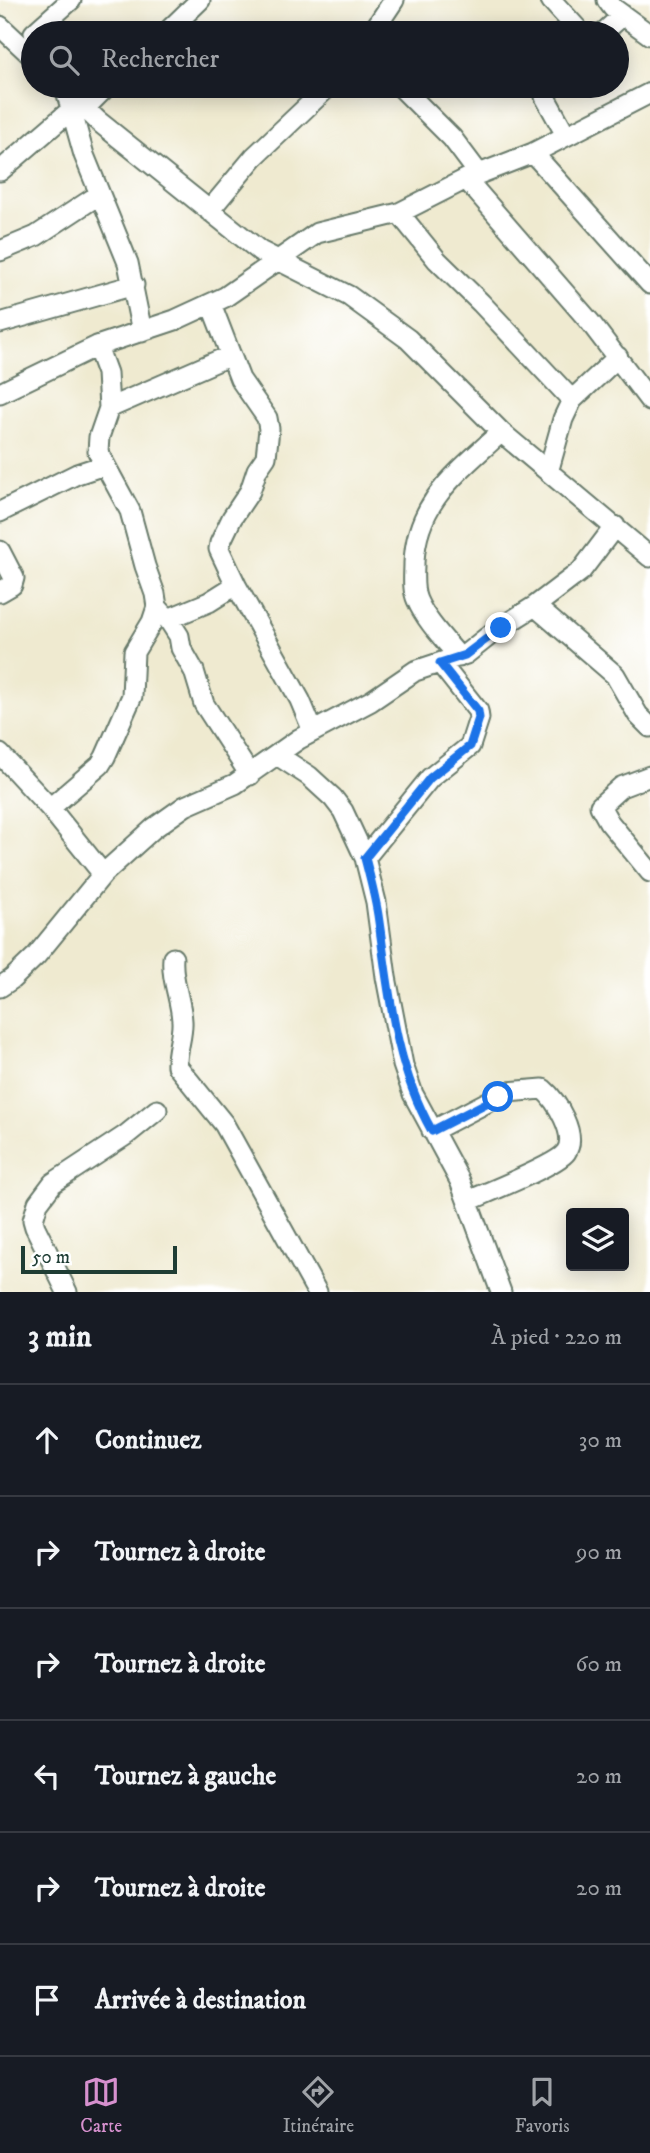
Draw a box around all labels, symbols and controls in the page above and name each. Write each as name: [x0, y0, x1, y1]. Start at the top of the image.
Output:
search box: [21, 21, 629, 98]
icon: search: [45, 41, 83, 79]
text: Rechercher: [101, 43, 219, 76]
route end: [485, 612, 516, 643]
route start: [482, 1081, 513, 1112]
map controls: [566, 1208, 629, 1271]
button: layers: [566, 1208, 629, 1271]
scale bar: [21, 1243, 177, 1275]
text: 50 m: [32, 1246, 70, 1269]
text: 3 min: [28, 1319, 92, 1356]
text: À pied · 220 m: [491, 1323, 622, 1352]
icon: ahead: [28, 1421, 66, 1459]
text: Continuez: [95, 1424, 201, 1457]
text: 30 m: [579, 1426, 622, 1455]
icon: right: [28, 1533, 66, 1571]
text: Tournez à droite: [95, 1536, 266, 1569]
text: 90 m: [576, 1538, 622, 1567]
icon: right: [28, 1645, 66, 1683]
text: Tournez à droite: [95, 1648, 266, 1681]
text: 60 m: [575, 1650, 622, 1679]
icon: left: [28, 1757, 66, 1795]
text: Tournez à gauche: [95, 1760, 276, 1793]
text: 20 m: [576, 1762, 622, 1791]
icon: right: [28, 1869, 66, 1907]
text: Tournez à droite: [95, 1872, 266, 1905]
text: 20 m: [576, 1874, 622, 1903]
icon: arrive: [28, 1981, 66, 2019]
text: Arrivée à destination: [95, 1984, 306, 2017]
tab: Carte: [80, 2073, 122, 2138]
tab: Itinéraire: [283, 2073, 354, 2138]
tab: Favoris: [515, 2073, 570, 2138]

